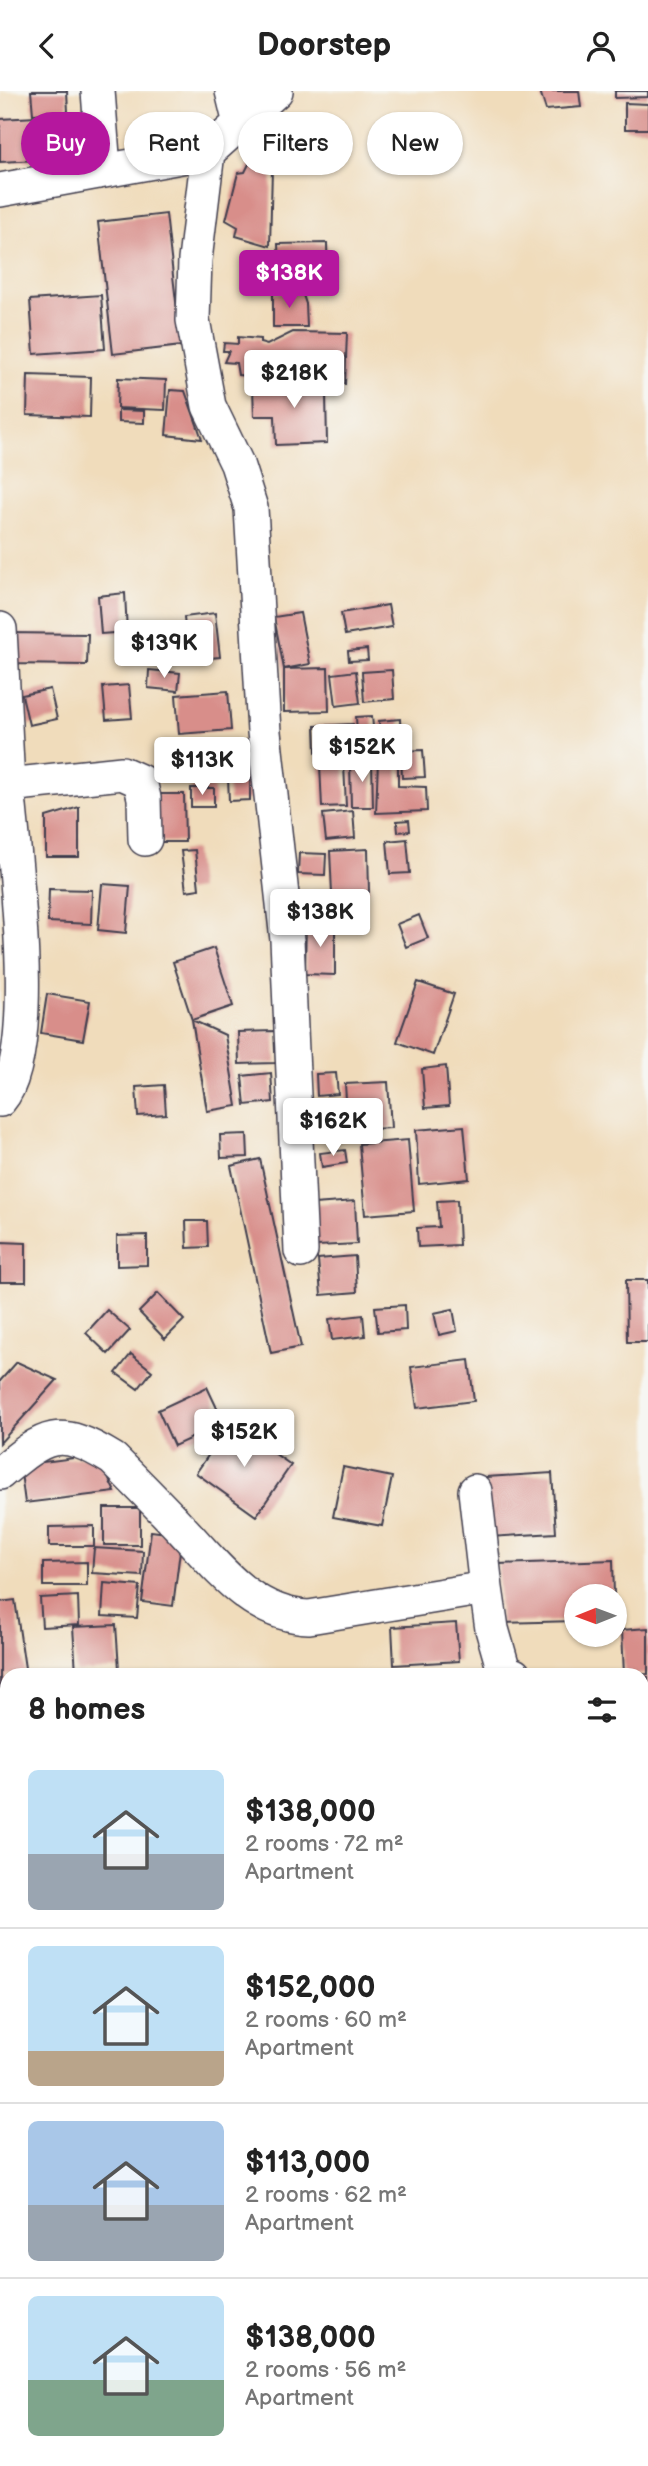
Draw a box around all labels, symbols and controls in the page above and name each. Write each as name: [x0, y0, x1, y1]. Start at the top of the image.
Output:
text: Doorstep: [257, 26, 391, 65]
icon: back: [28, 27, 66, 65]
icon: person: [582, 27, 620, 65]
chip: Buy: [21, 112, 110, 175]
chip: Rent: [124, 112, 224, 175]
chip: Filters: [238, 112, 353, 175]
chip: New: [367, 112, 463, 175]
pin: $138K: [240, 251, 338, 310]
text: $138K: [255, 259, 323, 287]
pin: $218K: [245, 351, 343, 410]
text: $218K: [260, 359, 328, 387]
pin: $139K: [115, 621, 213, 680]
text: $139K: [130, 629, 198, 657]
pin: $152K: [313, 725, 411, 784]
text: $152K: [328, 733, 396, 761]
pin: $113K: [153, 737, 251, 797]
text: $113K: [170, 746, 234, 774]
pin: $138K: [271, 889, 369, 949]
text: $138K: [286, 898, 354, 926]
pin: $162K: [284, 1098, 382, 1158]
text: $162K: [299, 1107, 367, 1135]
pin: $152K: [195, 1409, 293, 1469]
text: $152K: [210, 1418, 278, 1446]
north arrow: [564, 1584, 626, 1647]
map controls: [564, 1584, 627, 1647]
icon: filters: [583, 1691, 621, 1729]
text: 8 homes: [28, 1692, 145, 1728]
text: $138,000: [245, 1794, 376, 1830]
icon: home: [84, 1798, 168, 1882]
text: 2 rooms · 72 m²: [245, 1830, 404, 1858]
text: Apartment: [245, 1858, 354, 1886]
text: $152,000: [245, 1970, 375, 2006]
icon: home: [84, 1974, 168, 2058]
text: 2 rooms · 60 m²: [245, 2006, 407, 2034]
text: Apartment: [245, 2034, 354, 2062]
text: $113,000: [245, 2145, 370, 2181]
icon: home: [84, 2149, 168, 2233]
text: 2 rooms · 62 m²: [245, 2181, 407, 2209]
text: Apartment: [245, 2209, 354, 2237]
text: $138,000: [245, 2320, 376, 2356]
icon: home: [84, 2324, 168, 2408]
text: 2 rooms · 56 m²: [245, 2356, 407, 2384]
text: Apartment: [245, 2384, 354, 2412]

